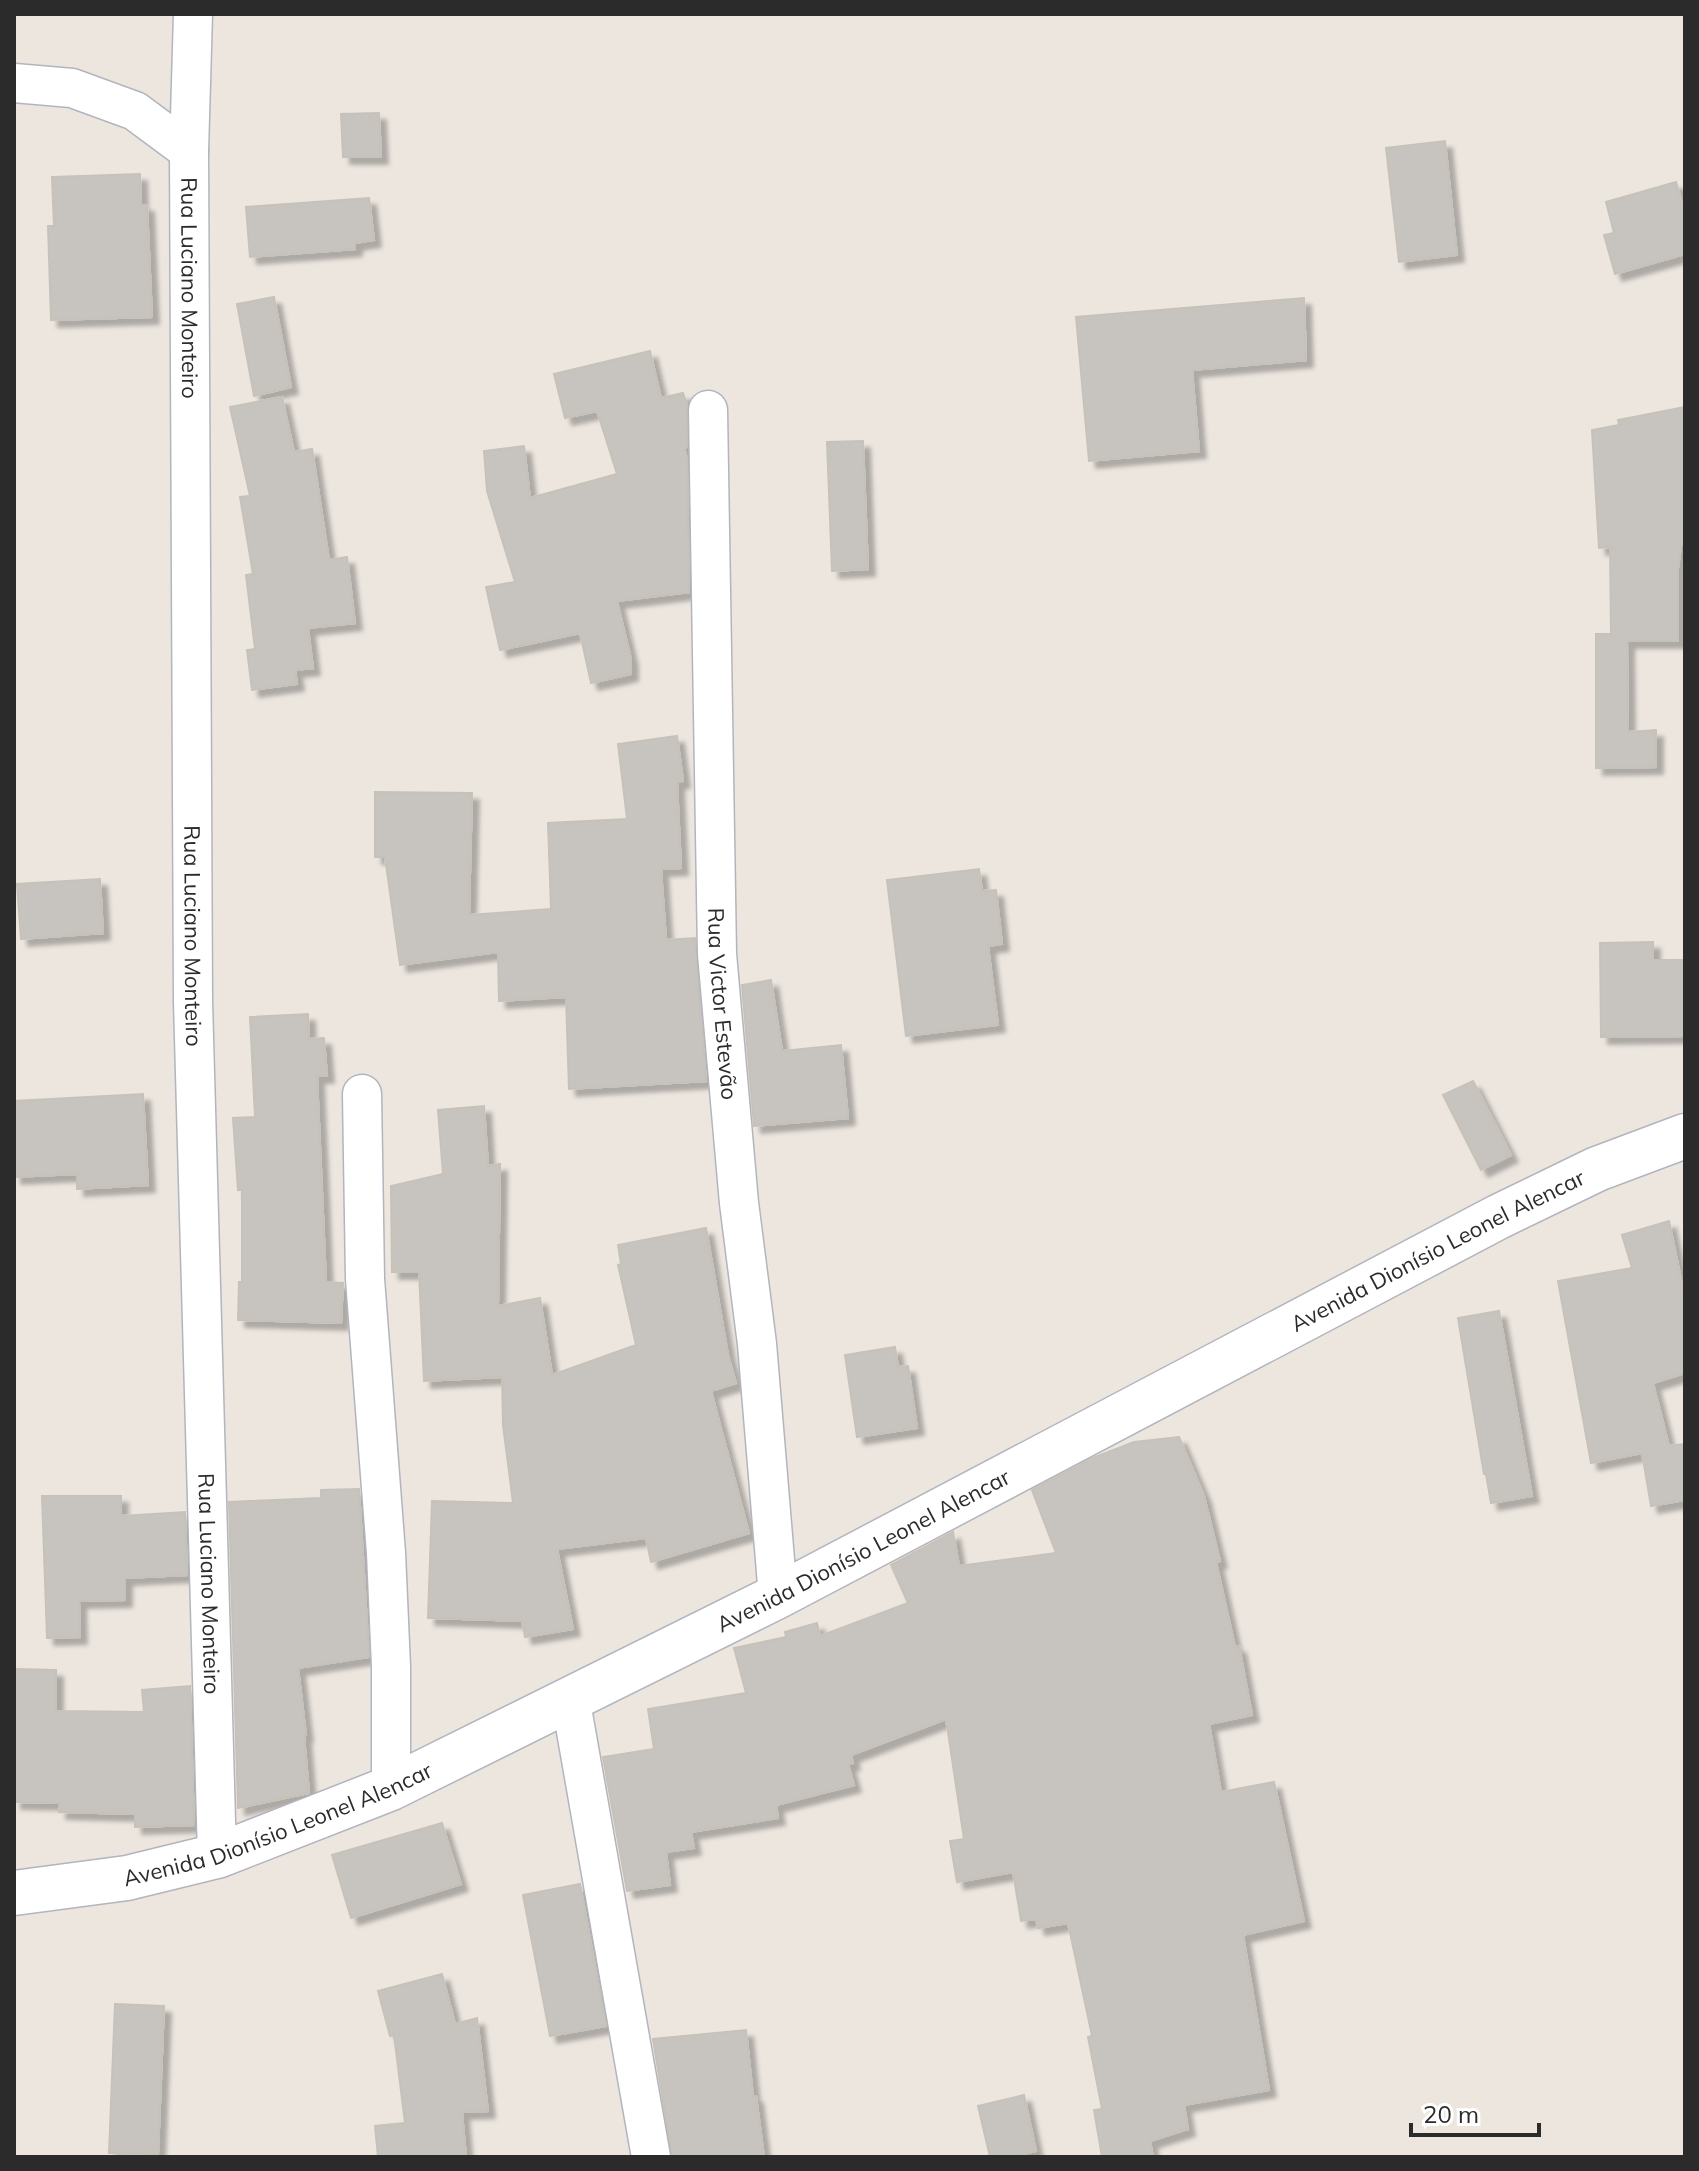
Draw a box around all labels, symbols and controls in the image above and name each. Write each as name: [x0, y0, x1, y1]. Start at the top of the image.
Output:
street label: Rua Luciano Monteiro: [175, 177, 204, 399]
street label: Rua Luciano Monteiro: [178, 825, 208, 1047]
street label: Rua Victor Estevão: [702, 907, 744, 1101]
street label: Avenida Dionísio Leonel Alencar: [1286, 1163, 1589, 1338]
street label: Avenida Dionísio Leonel Alencar: [712, 1463, 1015, 1638]
street label: Rua Luciano Monteiro: [192, 1473, 226, 1695]
street label: Avenida Dionísio Leonel Alencar: [120, 1756, 437, 1892]
scale bar: [1411, 2087, 1539, 2137]
text: 20 m: [1423, 2099, 1479, 2129]

